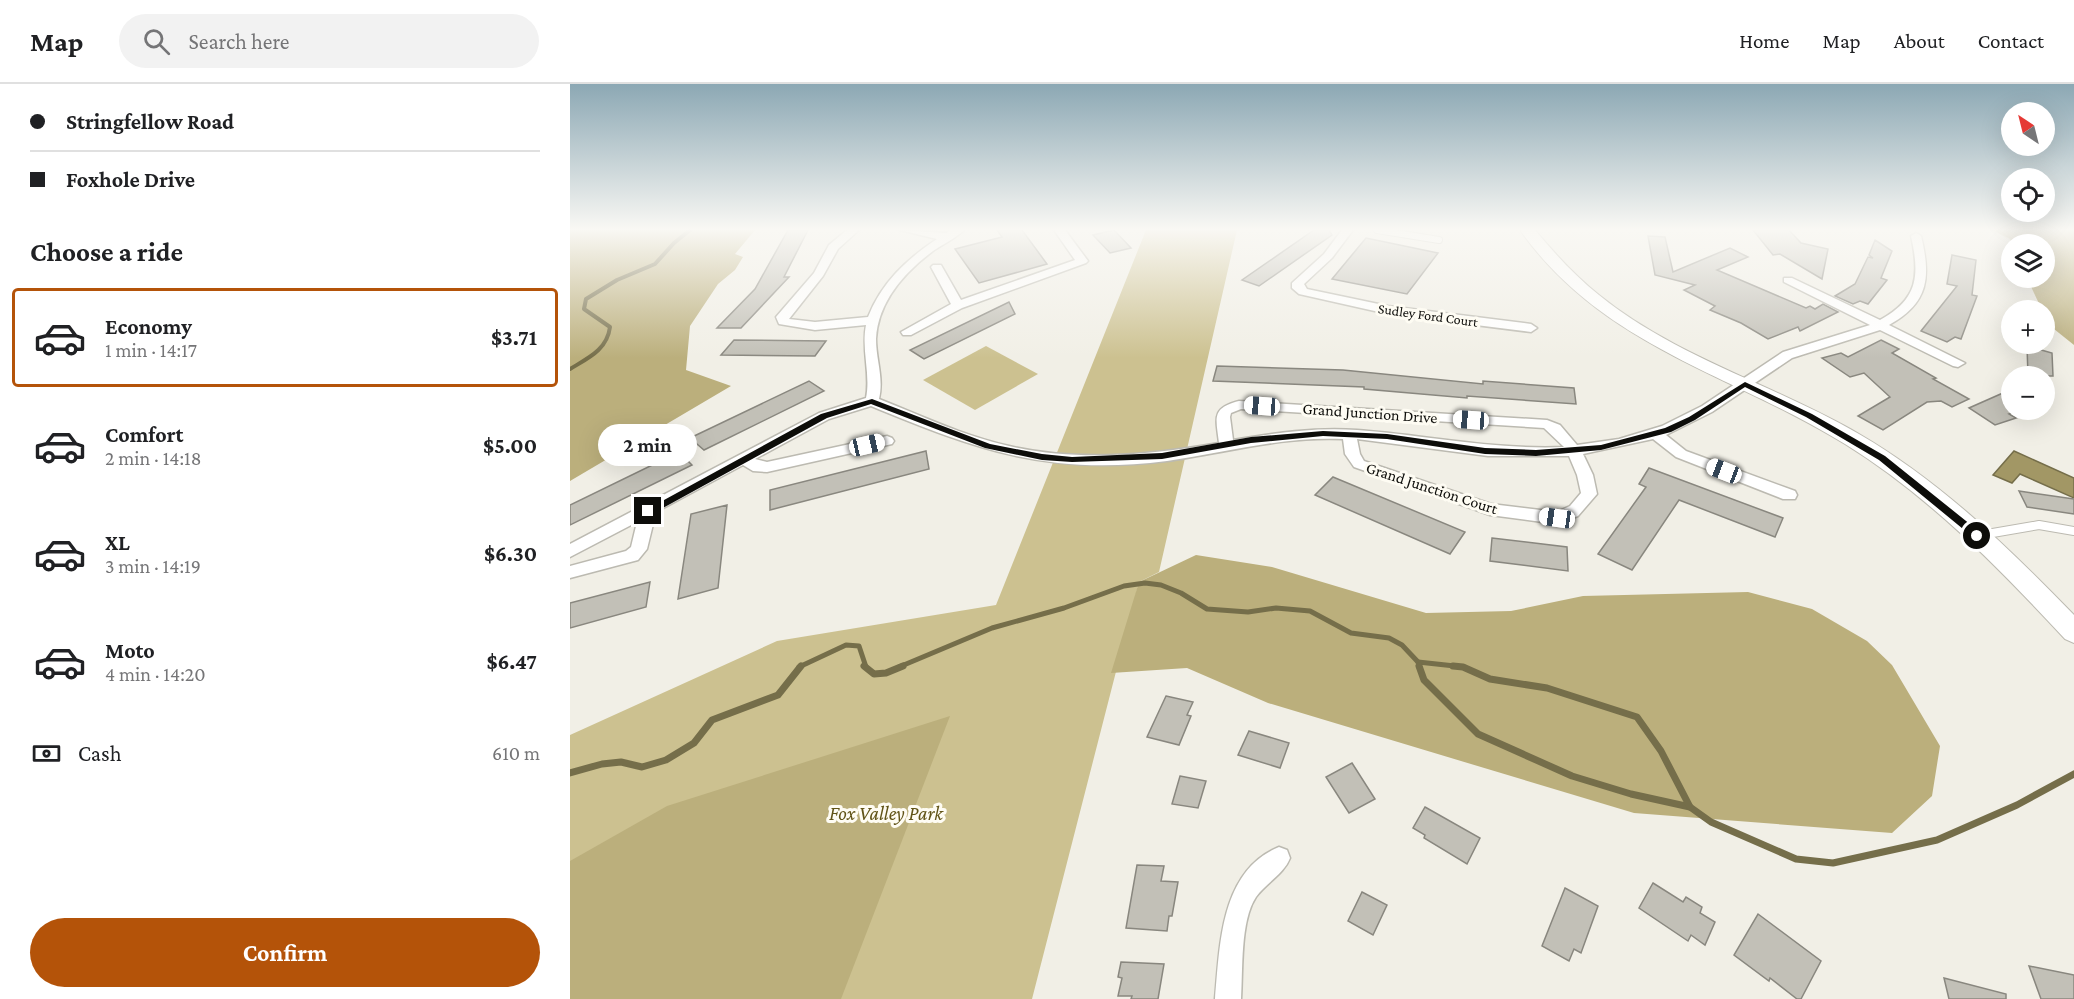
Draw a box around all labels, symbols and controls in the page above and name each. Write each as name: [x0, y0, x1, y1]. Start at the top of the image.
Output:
search box: [119, 14, 539, 68]
icon: search: [140, 25, 173, 58]
text: Map: [30, 26, 83, 57]
text: Search here: [188, 29, 289, 54]
text: Home: [1739, 29, 1789, 53]
text: Map: [1822, 29, 1861, 53]
text: About: [1894, 29, 1945, 53]
text: Contact: [1978, 29, 2044, 53]
north arrow: [2001, 102, 2055, 156]
map controls: [2001, 102, 2055, 420]
text: Stringfellow Road: [66, 109, 234, 134]
text: Foxhole Drive: [66, 167, 195, 192]
button: locate: [2001, 168, 2055, 222]
button: layers: [2001, 234, 2055, 288]
text: Choose a ride: [30, 237, 183, 267]
street label: Sudley Ford Court: [1377, 300, 1479, 330]
button: +: [2001, 300, 2055, 354]
icon: car: [33, 311, 87, 365]
text: Economy: [105, 314, 192, 339]
text: $3.71: [491, 325, 537, 350]
text: 1 min · 14:17: [105, 339, 197, 361]
button: −: [2001, 366, 2055, 420]
car: [1243, 396, 1281, 416]
street label: Grand Junction Drive: [1302, 400, 1438, 427]
car: [1452, 410, 1490, 430]
icon: car: [33, 419, 87, 473]
text: Comfort: [105, 422, 183, 447]
callout: 2 min: [598, 424, 698, 466]
car: [847, 432, 887, 458]
text: $5.00: [483, 433, 537, 458]
text: 2 min: [623, 434, 672, 456]
text: 2 min · 14:18: [105, 447, 201, 469]
car: [1704, 456, 1744, 486]
street label: Grand Junction Court: [1364, 459, 1501, 518]
route end: [634, 497, 661, 524]
car: [1538, 507, 1576, 529]
route start: [1963, 522, 1990, 549]
icon: car: [33, 527, 87, 581]
text: XL: [105, 530, 130, 555]
text: $6.30: [484, 541, 537, 566]
text: 3 min · 14:19: [105, 555, 201, 577]
icon: car: [33, 635, 87, 689]
text: Moto: [105, 638, 155, 663]
text: $6.47: [486, 649, 537, 674]
text: 4 min · 14:20: [105, 663, 206, 685]
icon: cash: [30, 737, 63, 770]
text: Cash: [78, 741, 122, 766]
text: 610 m: [492, 742, 540, 764]
park label: Fox Valley Park: [829, 802, 944, 825]
button: Confirm: [30, 918, 540, 987]

